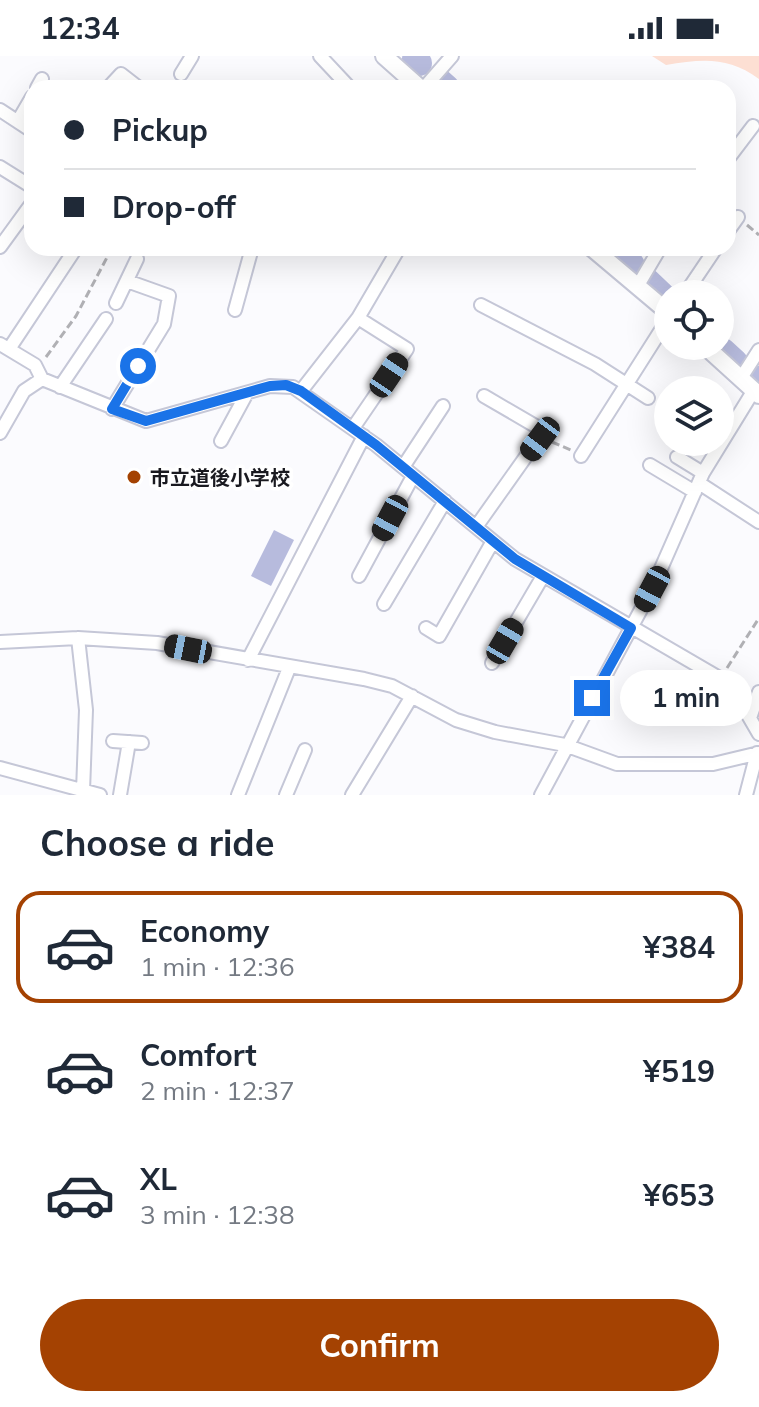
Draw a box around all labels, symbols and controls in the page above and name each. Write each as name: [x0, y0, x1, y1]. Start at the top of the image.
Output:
text: 12:34: [40, 9, 119, 47]
text: Pickup: [112, 111, 208, 149]
text: Drop-off: [112, 188, 236, 226]
map controls: [654, 280, 734, 456]
button: locate: [654, 280, 734, 360]
route start: [120, 348, 156, 384]
car: [366, 348, 412, 402]
button: layers: [654, 376, 734, 456]
car: [516, 413, 564, 465]
place label: 市立道後小学校: [150, 465, 290, 490]
marker: 市立道後小学校: [125, 468, 143, 486]
car: [368, 491, 412, 545]
car: [630, 562, 674, 616]
car: [483, 614, 527, 668]
car: [162, 633, 214, 665]
callout: 1 min: [620, 670, 752, 726]
route end: [574, 680, 610, 716]
text: 1 min: [652, 681, 720, 714]
text: Choose a ride: [40, 820, 274, 865]
icon: car: [44, 911, 116, 983]
text: Economy: [140, 912, 269, 950]
text: ¥384: [643, 928, 715, 966]
text: 1 min · 12:36: [140, 950, 295, 983]
icon: car: [44, 1035, 116, 1107]
text: Comfort: [140, 1036, 257, 1074]
text: ¥519: [643, 1052, 715, 1090]
text: 2 min · 12:37: [140, 1074, 295, 1107]
icon: car: [44, 1159, 116, 1231]
text: XL: [140, 1160, 177, 1198]
text: ¥653: [643, 1176, 715, 1214]
text: 3 min · 12:38: [140, 1198, 295, 1231]
button: Confirm: [40, 1299, 719, 1391]

